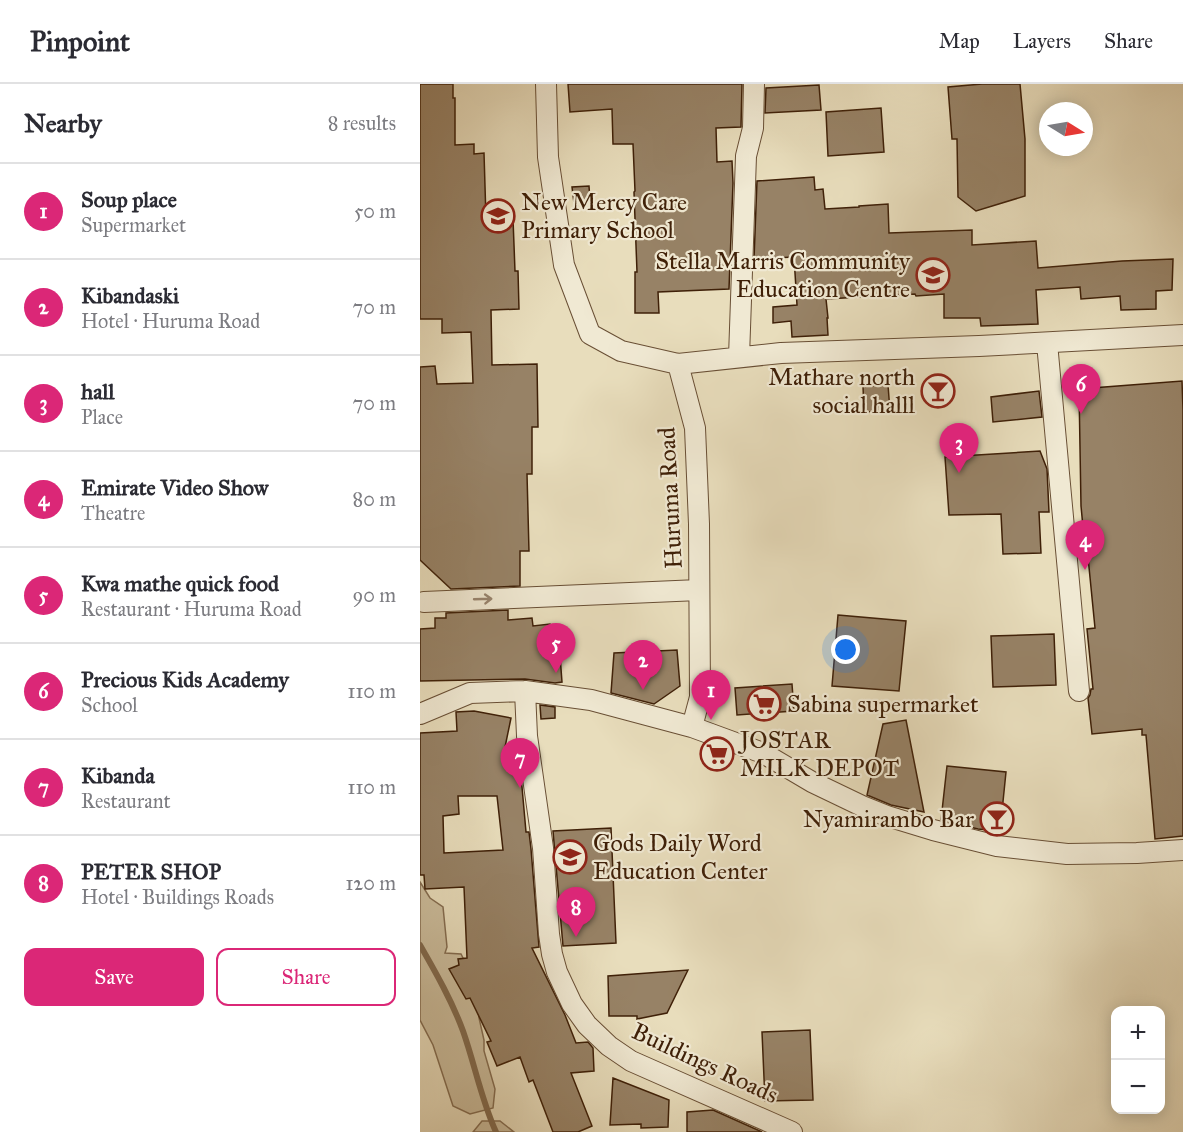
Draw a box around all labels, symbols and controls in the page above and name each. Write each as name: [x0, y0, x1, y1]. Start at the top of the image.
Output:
text: Pinpoint: [30, 24, 130, 59]
text: Map: [939, 28, 980, 54]
text: Layers: [1013, 28, 1071, 54]
text: Share: [1104, 28, 1153, 54]
north arrow: [1039, 102, 1093, 156]
text: Nearby: [24, 107, 102, 139]
text: 8 results: [328, 111, 396, 135]
text: Soup place: [81, 186, 177, 213]
place label: New Mercy Care Primary School: [521, 187, 687, 245]
school or university icon: New Mercy Care Primary School: [480, 198, 516, 234]
text: 1: [40, 199, 47, 223]
text: 50 m: [354, 199, 396, 223]
text: Supermarket: [81, 213, 186, 237]
place label: Stella Marris Community Education Centre: [655, 246, 911, 304]
school or university icon: Stella Marris Community Education Centre: [915, 257, 951, 293]
text: Kibandaski: [81, 282, 179, 309]
text: 2: [39, 295, 48, 319]
text: 70 m: [353, 295, 396, 319]
text: Hotel · Huruma Road: [81, 309, 260, 333]
place label: Mathare north social halll: [768, 362, 915, 420]
pin: 6: [1062, 364, 1100, 414]
bar icon: Mathare north social halll: [920, 373, 956, 409]
text: hall: [81, 378, 114, 405]
text: 3: [40, 391, 48, 415]
text: 70 m: [353, 391, 396, 415]
text: Place: [81, 405, 123, 429]
pin: 3: [940, 424, 978, 473]
street label: Huruma Road: [651, 426, 689, 570]
text: Emirate Video Show: [81, 474, 268, 501]
text: 4: [38, 487, 49, 511]
text: 80 m: [353, 487, 396, 511]
text: Theatre: [81, 501, 145, 525]
pin: 4: [1066, 520, 1104, 570]
text: Kwa mathe quick food: [81, 570, 279, 597]
text: 5: [39, 583, 48, 607]
text: 90 m: [353, 583, 396, 607]
one-way arrow: [472, 594, 492, 605]
text: Restaurant · Huruma Road: [81, 597, 302, 621]
pin: 5: [536, 624, 576, 673]
your location: [831, 635, 860, 664]
pin: 2: [624, 640, 662, 690]
text: Precious Kids Academy: [81, 666, 289, 693]
pin: 1: [692, 670, 730, 720]
text: 6: [38, 679, 49, 703]
text: 110 m: [348, 679, 396, 703]
supermarket icon: Sabina supermarket: [746, 686, 782, 722]
place label: Sabina supermarket: [787, 689, 979, 719]
text: School: [81, 693, 138, 717]
place label: JOSTAR MILK DEPOT: [737, 725, 899, 783]
supermarket icon: JOSTAR MILK DEPOT: [699, 736, 735, 772]
pin: 7: [500, 738, 540, 788]
text: Kibanda: [81, 762, 155, 789]
text: 7: [38, 775, 49, 799]
text: 110 m: [348, 775, 396, 799]
text: Restaurant: [81, 789, 171, 813]
bar icon: Nyamirambo Bar: [979, 801, 1015, 837]
place label: Nyamirambo Bar: [803, 804, 974, 834]
place label: Gods Daily Word Education Center: [593, 828, 767, 886]
school or university icon: Gods Daily Word Education Center: [552, 839, 588, 875]
text: PETER SHOP: [81, 858, 221, 885]
text: 8: [38, 871, 49, 895]
text: 120 m: [345, 871, 396, 895]
text: Hotel · Buildings Roads: [81, 885, 274, 909]
pin: 8: [556, 888, 596, 937]
button: Save: [24, 948, 204, 1006]
button: Share: [216, 948, 396, 1006]
map controls: [1111, 1006, 1165, 1114]
button: +: [1111, 1006, 1165, 1060]
street label: Buildings Roads: [627, 1016, 783, 1110]
button: −: [1111, 1060, 1165, 1114]

